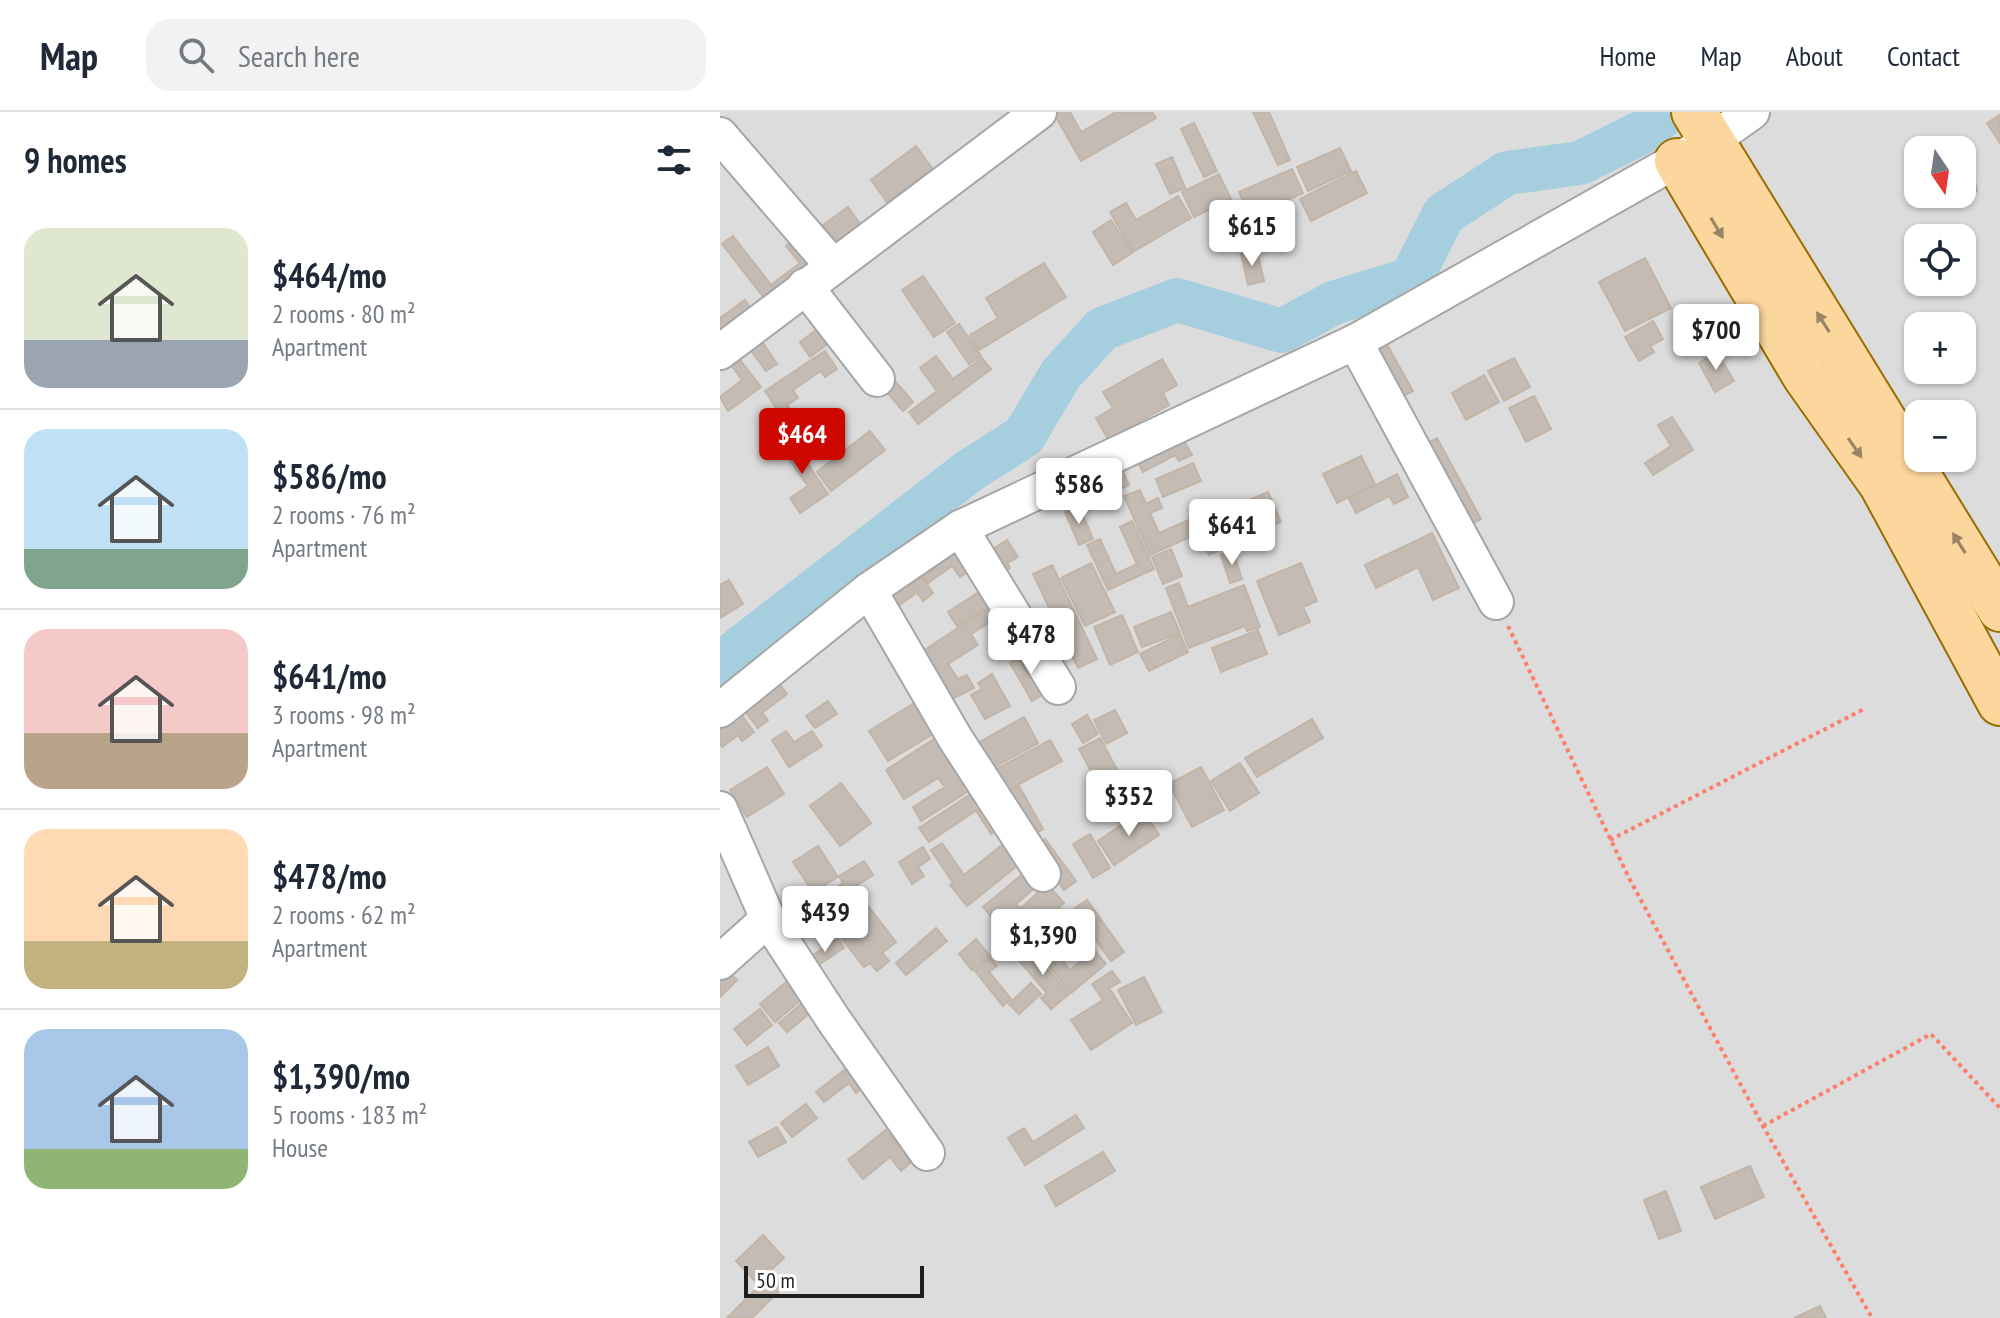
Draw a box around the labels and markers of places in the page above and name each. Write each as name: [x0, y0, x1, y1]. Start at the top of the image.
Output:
pin: $615: [1205, 200, 1299, 268]
pin: $700: [1669, 304, 1763, 372]
pin: $464: [755, 408, 849, 476]
pin: $586: [1032, 458, 1126, 526]
pin: $641: [1185, 499, 1279, 567]
pin: $478: [984, 608, 1078, 676]
pin: $352: [1082, 770, 1176, 838]
pin: $439: [778, 886, 872, 954]
pin: $1,390: [978, 909, 1108, 977]

